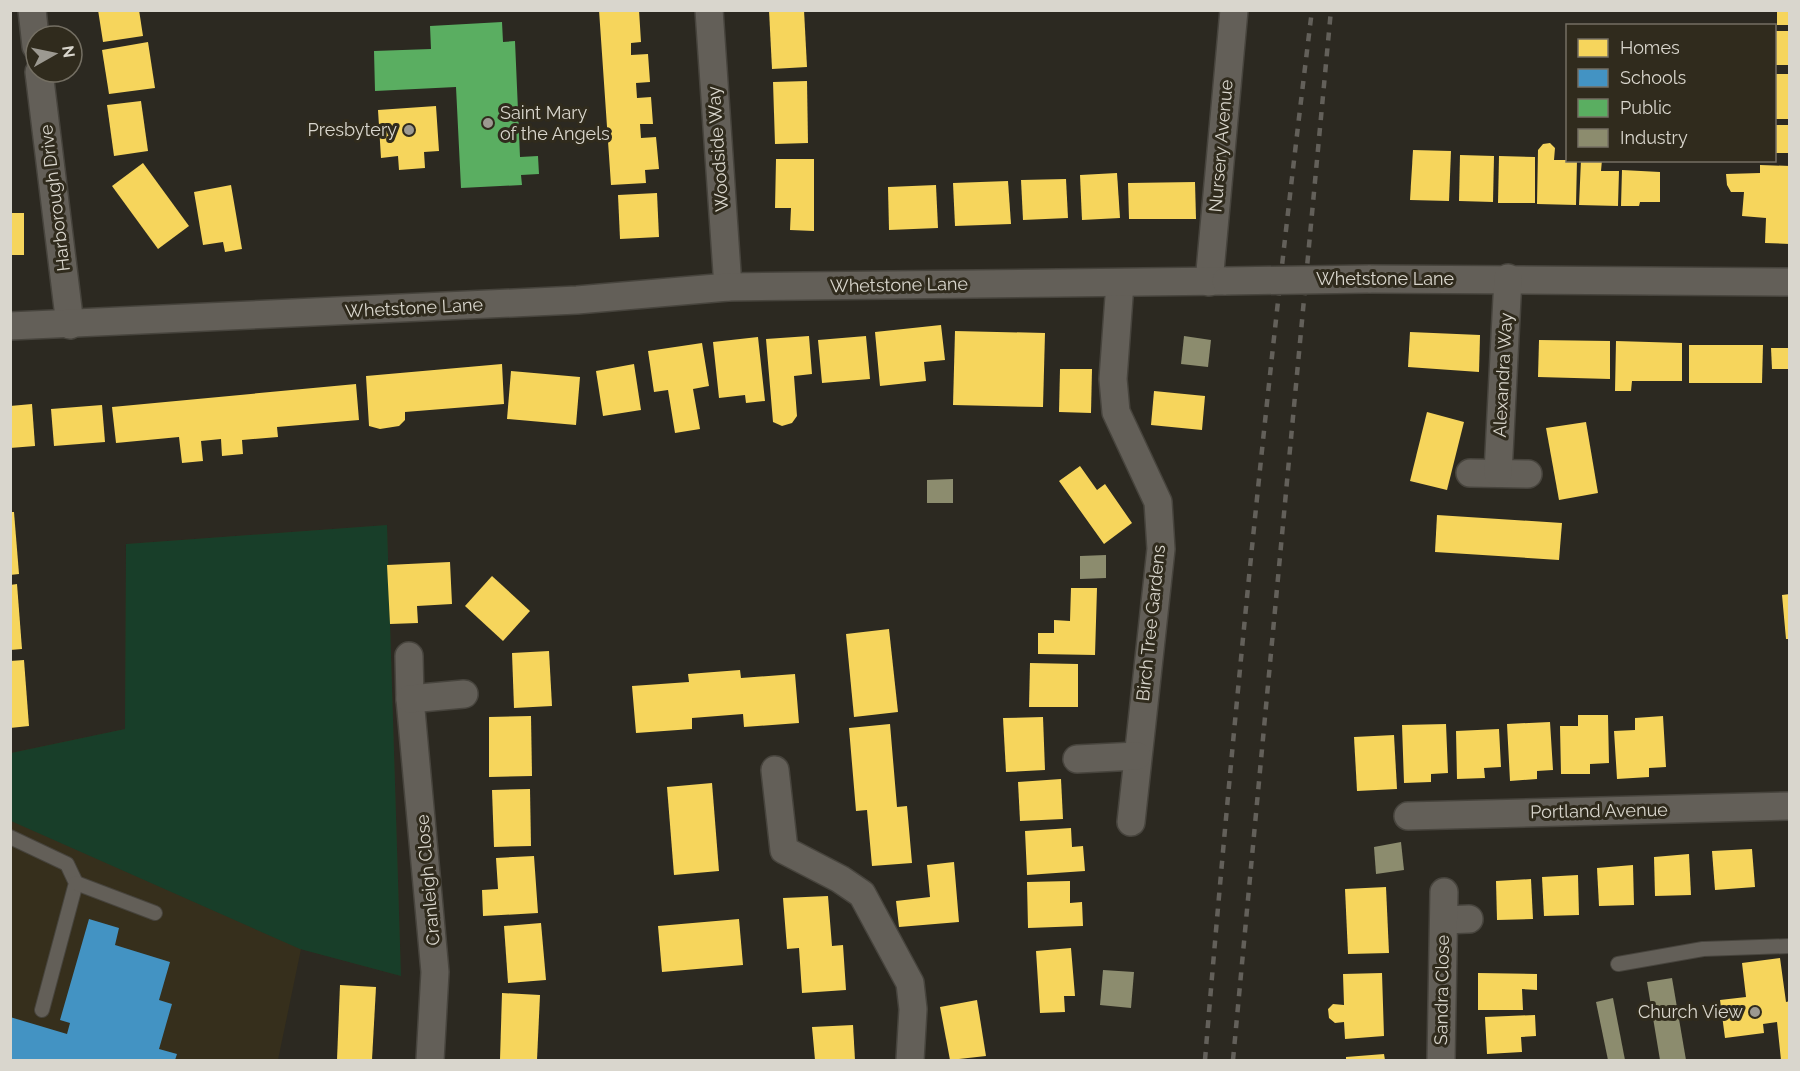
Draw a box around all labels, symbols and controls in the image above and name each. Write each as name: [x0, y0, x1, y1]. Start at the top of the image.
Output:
north arrow: [24, 24, 84, 84]
legend: [1566, 24, 1776, 162]
text: Homes: [1620, 37, 1680, 58]
text: N: [58, 44, 79, 59]
text: Schools: [1620, 67, 1687, 88]
street label: Nursery Avenue: [1204, 78, 1237, 213]
street label: Woodside Way: [703, 85, 732, 212]
text: Public: [1620, 97, 1672, 118]
place label: Saint Mary of the Angels: [500, 102, 610, 144]
marker: Saint Mary of the Angels: [481, 116, 495, 130]
place label: Presbytery: [307, 119, 397, 140]
street label: Harborough Drive: [35, 123, 74, 273]
marker: Presbytery: [402, 123, 416, 137]
text: Industry: [1620, 127, 1688, 148]
street label: Whetstone Lane: [1316, 268, 1454, 289]
street label: Whetstone Lane: [830, 273, 969, 296]
street label: Whetstone Lane: [344, 293, 484, 322]
street label: Alexandra Way: [1489, 312, 1516, 438]
street label: Birch Tree Gardens: [1132, 543, 1169, 702]
street label: Portland Avenue: [1530, 799, 1668, 822]
street label: Cranleigh Close: [411, 813, 444, 947]
street label: Sandra Close: [1430, 934, 1453, 1045]
place label: Church View: [1638, 1001, 1743, 1022]
marker: Church View: [1748, 1005, 1762, 1019]

